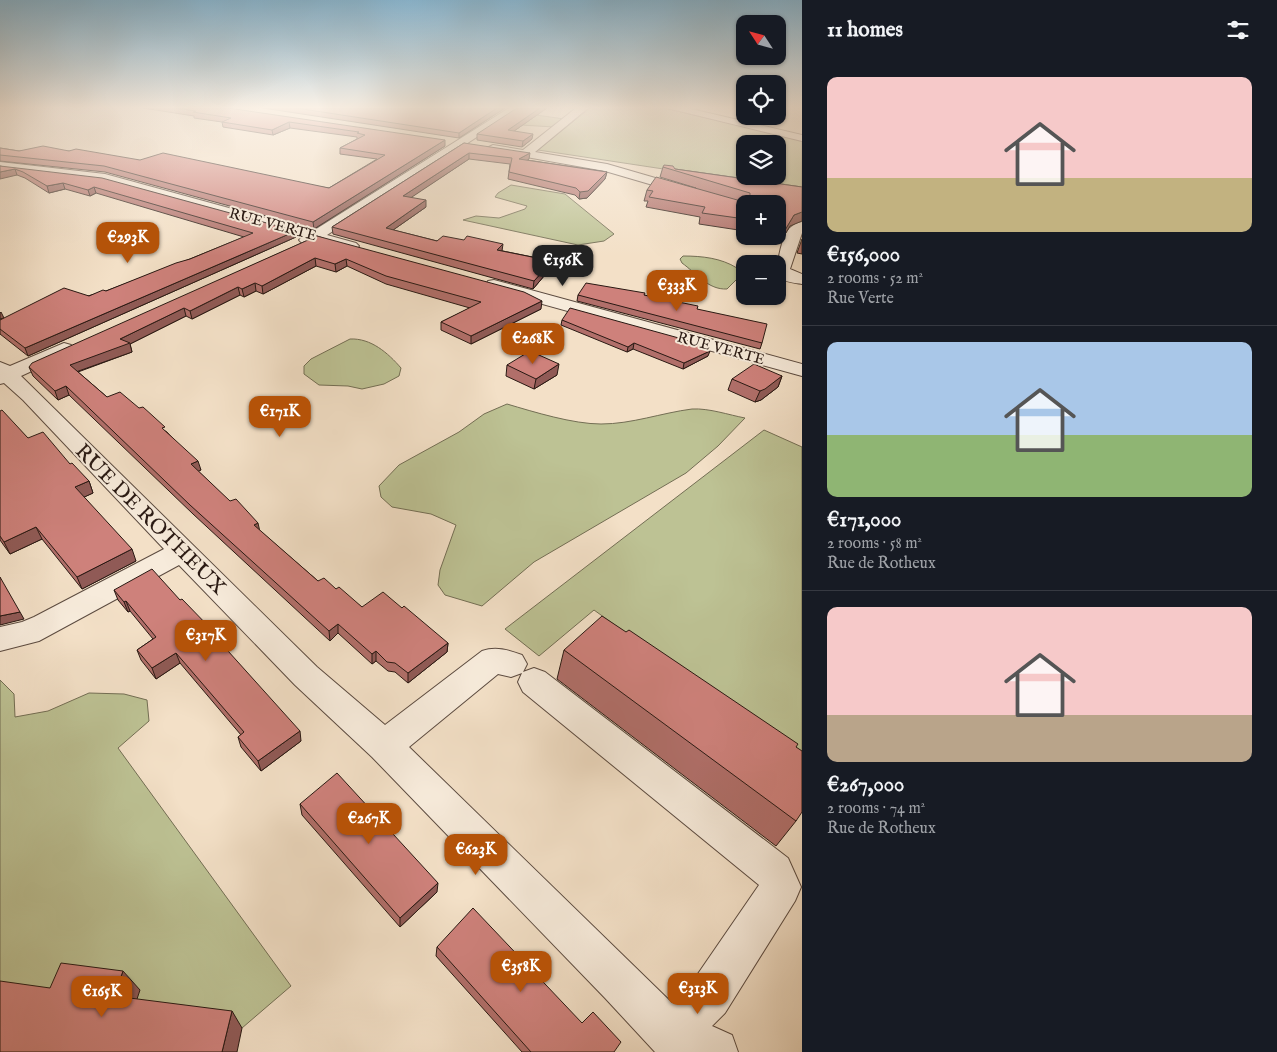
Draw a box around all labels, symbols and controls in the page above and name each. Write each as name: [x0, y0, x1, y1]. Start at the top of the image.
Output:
north arrow: [736, 15, 786, 65]
map controls: [736, 15, 786, 305]
icon: filters: [1224, 16, 1252, 44]
text: 11 homes: [827, 17, 903, 44]
button: locate: [736, 75, 786, 125]
icon: home: [995, 109, 1085, 199]
button: layers: [736, 135, 786, 185]
button: +: [736, 195, 786, 245]
street label: RUE VERTE: [227, 204, 319, 245]
pin: €293K: [93, 222, 163, 264]
text: €293K: [107, 228, 149, 248]
text: €156,000: [827, 242, 900, 269]
pin: €156K: [528, 244, 598, 287]
text: €156K: [543, 251, 583, 271]
button: −: [736, 255, 786, 305]
text: 2 rooms · 52 m²: [827, 269, 923, 289]
pin: €333K: [642, 270, 712, 312]
text: €333K: [658, 276, 696, 296]
text: Rue Verte: [827, 289, 894, 309]
pin: €268K: [498, 322, 568, 365]
street label: RUE VERTE: [675, 328, 767, 369]
text: €268K: [512, 329, 554, 349]
icon: home: [995, 375, 1085, 465]
pin: €171K: [245, 396, 315, 438]
text: €171K: [260, 402, 300, 422]
street label: RUE DE ROTHEUX: [69, 439, 231, 601]
text: €171,000: [827, 507, 901, 534]
text: 2 rooms · 58 m²: [827, 534, 922, 554]
text: Rue de Rotheux: [827, 554, 936, 574]
pin: €317K: [171, 620, 241, 662]
text: €317K: [186, 626, 226, 646]
icon: home: [995, 640, 1085, 730]
text: €267,000: [827, 772, 904, 799]
text: 2 rooms · 74 m²: [827, 799, 925, 819]
pin: €267K: [334, 802, 404, 845]
text: €267K: [348, 809, 390, 829]
text: Rue de Rotheux: [827, 819, 936, 839]
pin: €623K: [441, 834, 511, 876]
text: €623K: [455, 840, 497, 860]
pin: €358K: [486, 950, 556, 993]
text: €358K: [502, 957, 541, 977]
pin: €313K: [663, 972, 733, 1015]
pin: €165K: [67, 976, 137, 1018]
text: €313K: [679, 979, 717, 999]
text: €165K: [82, 982, 122, 1002]

